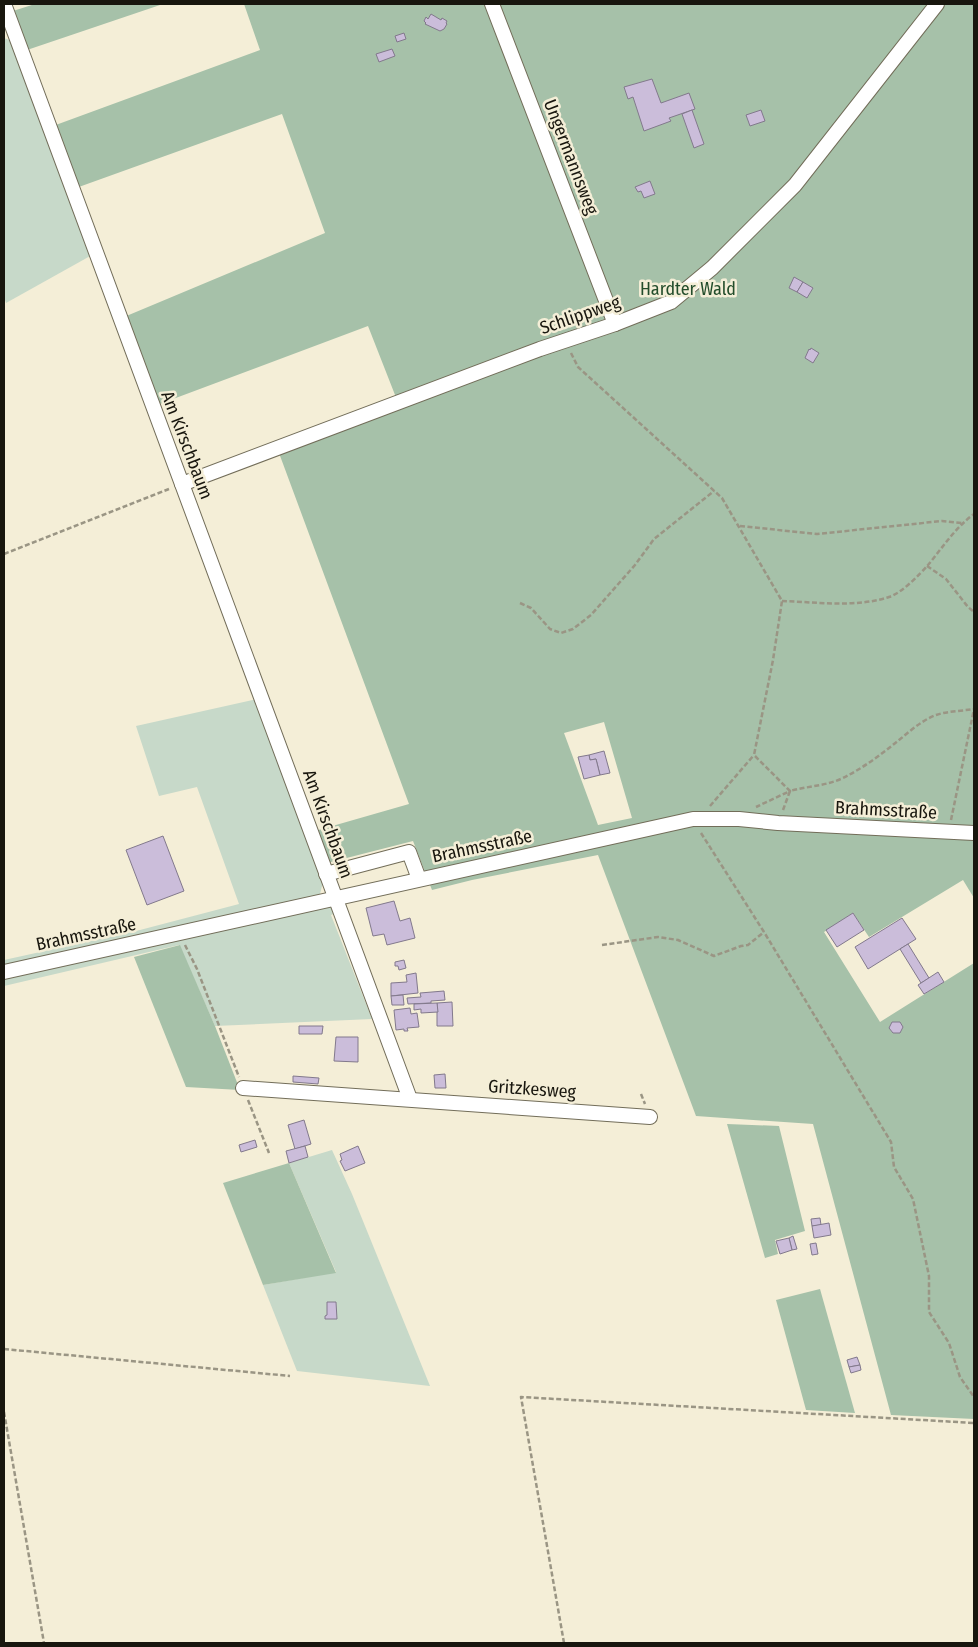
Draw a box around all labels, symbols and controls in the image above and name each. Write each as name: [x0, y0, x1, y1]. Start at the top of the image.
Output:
street label: Ungermannsweg: [539, 96, 603, 218]
park label: Hardter Wald: [640, 278, 736, 300]
street label: Schlippweg: [537, 291, 624, 339]
street label: Am Kirschbaum: [156, 388, 218, 502]
street label: Am Kirschbaum: [298, 767, 358, 881]
street label: Brahmsstraße: [835, 796, 938, 824]
street label: Brahmsstraße: [430, 825, 534, 867]
street label: Brahmsstraße: [34, 913, 138, 955]
street label: Gritzkesweg: [487, 1075, 577, 1103]

